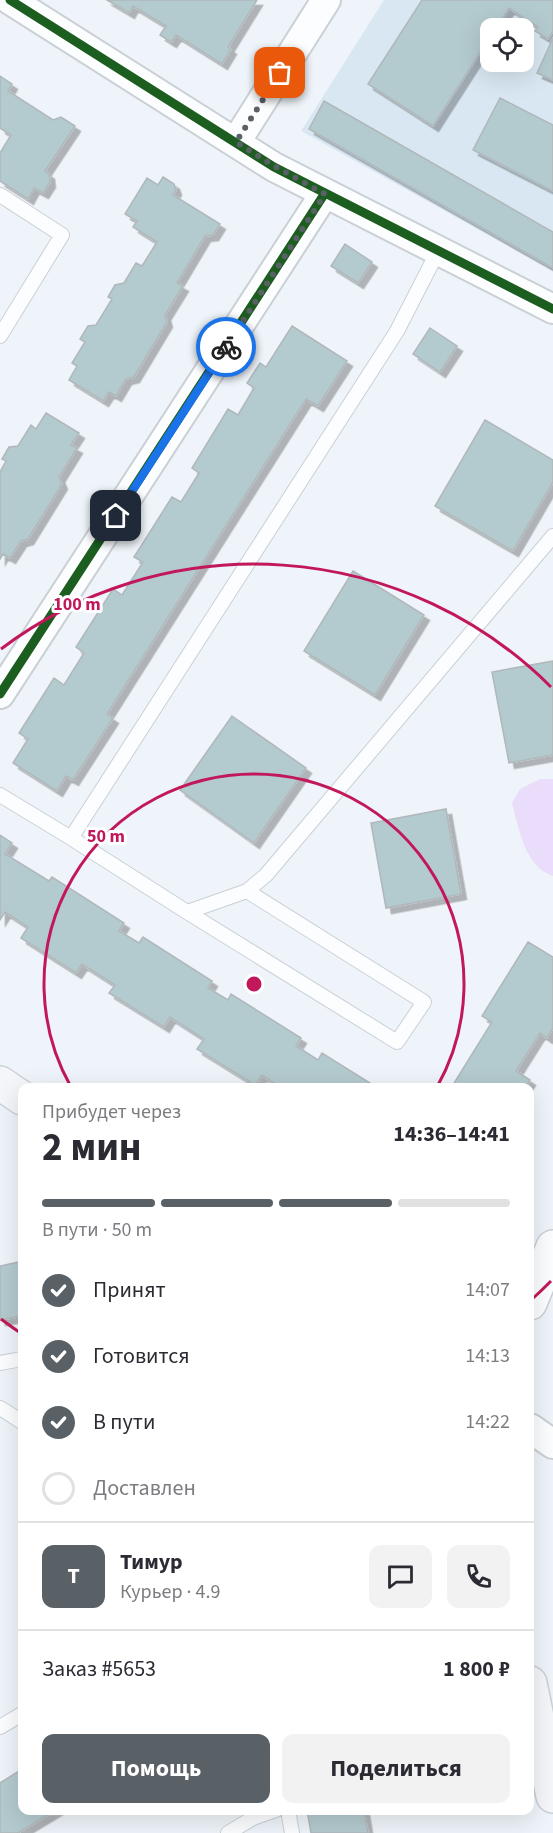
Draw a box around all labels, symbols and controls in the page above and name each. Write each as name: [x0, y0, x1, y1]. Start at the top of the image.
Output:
map controls: [480, 18, 534, 72]
button: locate: [480, 18, 534, 72]
pin: [254, 47, 305, 98]
icon: bag: [263, 56, 296, 89]
courier: [196, 317, 256, 377]
icon: bike: [210, 331, 243, 364]
pin: [90, 490, 141, 541]
icon: home: [99, 499, 132, 532]
text: 100 m: [53, 592, 101, 617]
text: 50 m: [87, 824, 125, 849]
centre of rings: [244, 974, 264, 994]
text: Прибудет через: [42, 1098, 181, 1126]
text: 14:36–14:41: [393, 1118, 510, 1150]
text: 2 мин: [42, 1120, 142, 1176]
text: В пути · 50 m: [42, 1216, 152, 1244]
icon: check: [42, 1274, 75, 1307]
text: Принят: [93, 1274, 166, 1306]
text: 14:07: [465, 1276, 510, 1304]
icon: check: [42, 1340, 75, 1373]
text: Готовится: [93, 1340, 190, 1372]
text: 14:13: [465, 1342, 510, 1370]
icon: check: [42, 1406, 75, 1439]
text: В пути: [93, 1406, 155, 1438]
text: 14:22: [465, 1408, 510, 1436]
text: Доставлен: [93, 1472, 196, 1504]
button: chat: [369, 1545, 432, 1608]
button: phone: [447, 1545, 510, 1608]
text: Тимур: [120, 1546, 183, 1578]
text: Т: [67, 1560, 80, 1592]
text: Курьер · 4.9: [120, 1578, 220, 1606]
text: Заказ #5653: [42, 1653, 156, 1685]
text: 1 800 ₽: [443, 1653, 510, 1685]
button: Помощь: [42, 1734, 270, 1803]
button: Поделиться: [282, 1734, 510, 1803]

